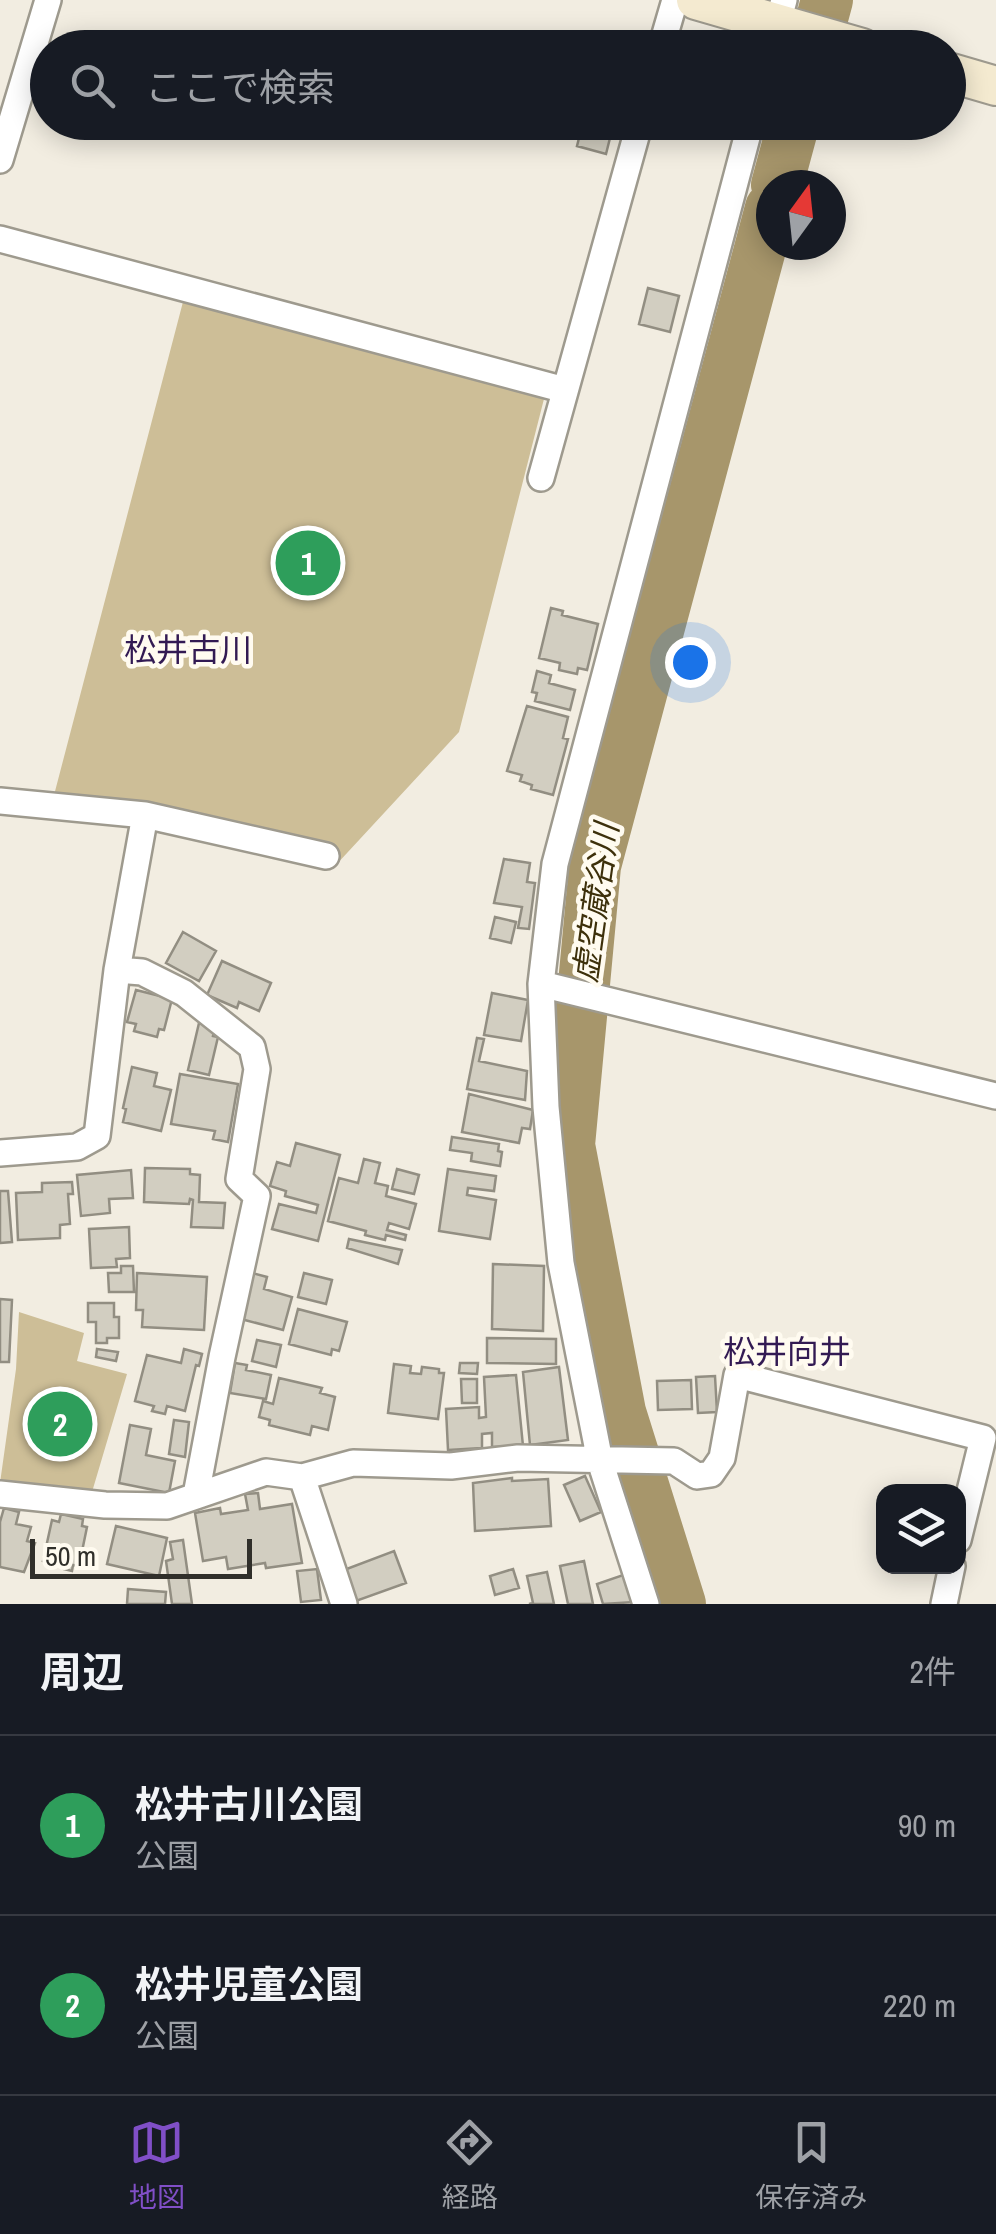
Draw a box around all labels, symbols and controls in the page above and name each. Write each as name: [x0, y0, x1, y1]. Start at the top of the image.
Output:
search box: [30, 30, 966, 140]
icon: search: [65, 58, 120, 113]
text: ここで検索: [145, 62, 335, 113]
north arrow: [756, 170, 846, 260]
pin: 1: [276, 526, 340, 600]
district label: 松井古川: [124, 628, 252, 671]
your location: [665, 637, 716, 688]
water label: 虚空蔵谷川: [563, 818, 628, 985]
district label: 松井向井: [723, 1330, 851, 1373]
pin: 2: [28, 1386, 92, 1462]
map controls: [876, 1484, 966, 1574]
button: layers: [876, 1484, 966, 1574]
scale bar: [30, 1534, 252, 1578]
text: 50 m: [45, 1537, 96, 1575]
text: 周辺: [40, 1644, 124, 1700]
text: 2件: [909, 1650, 956, 1693]
text: 松井古川公園: [135, 1779, 363, 1830]
text: 1: [65, 1804, 80, 1847]
text: 90 m: [898, 1804, 956, 1847]
text: 公園: [135, 1834, 199, 1877]
text: 松井児童公園: [135, 1959, 363, 2010]
text: 2: [65, 1984, 80, 2027]
text: 220 m: [883, 1984, 956, 2027]
text: 公園: [135, 2014, 199, 2057]
tab: 地図: [129, 2115, 185, 2216]
tab: 経路: [442, 2115, 498, 2216]
tab: 保存済み: [755, 2115, 867, 2216]

